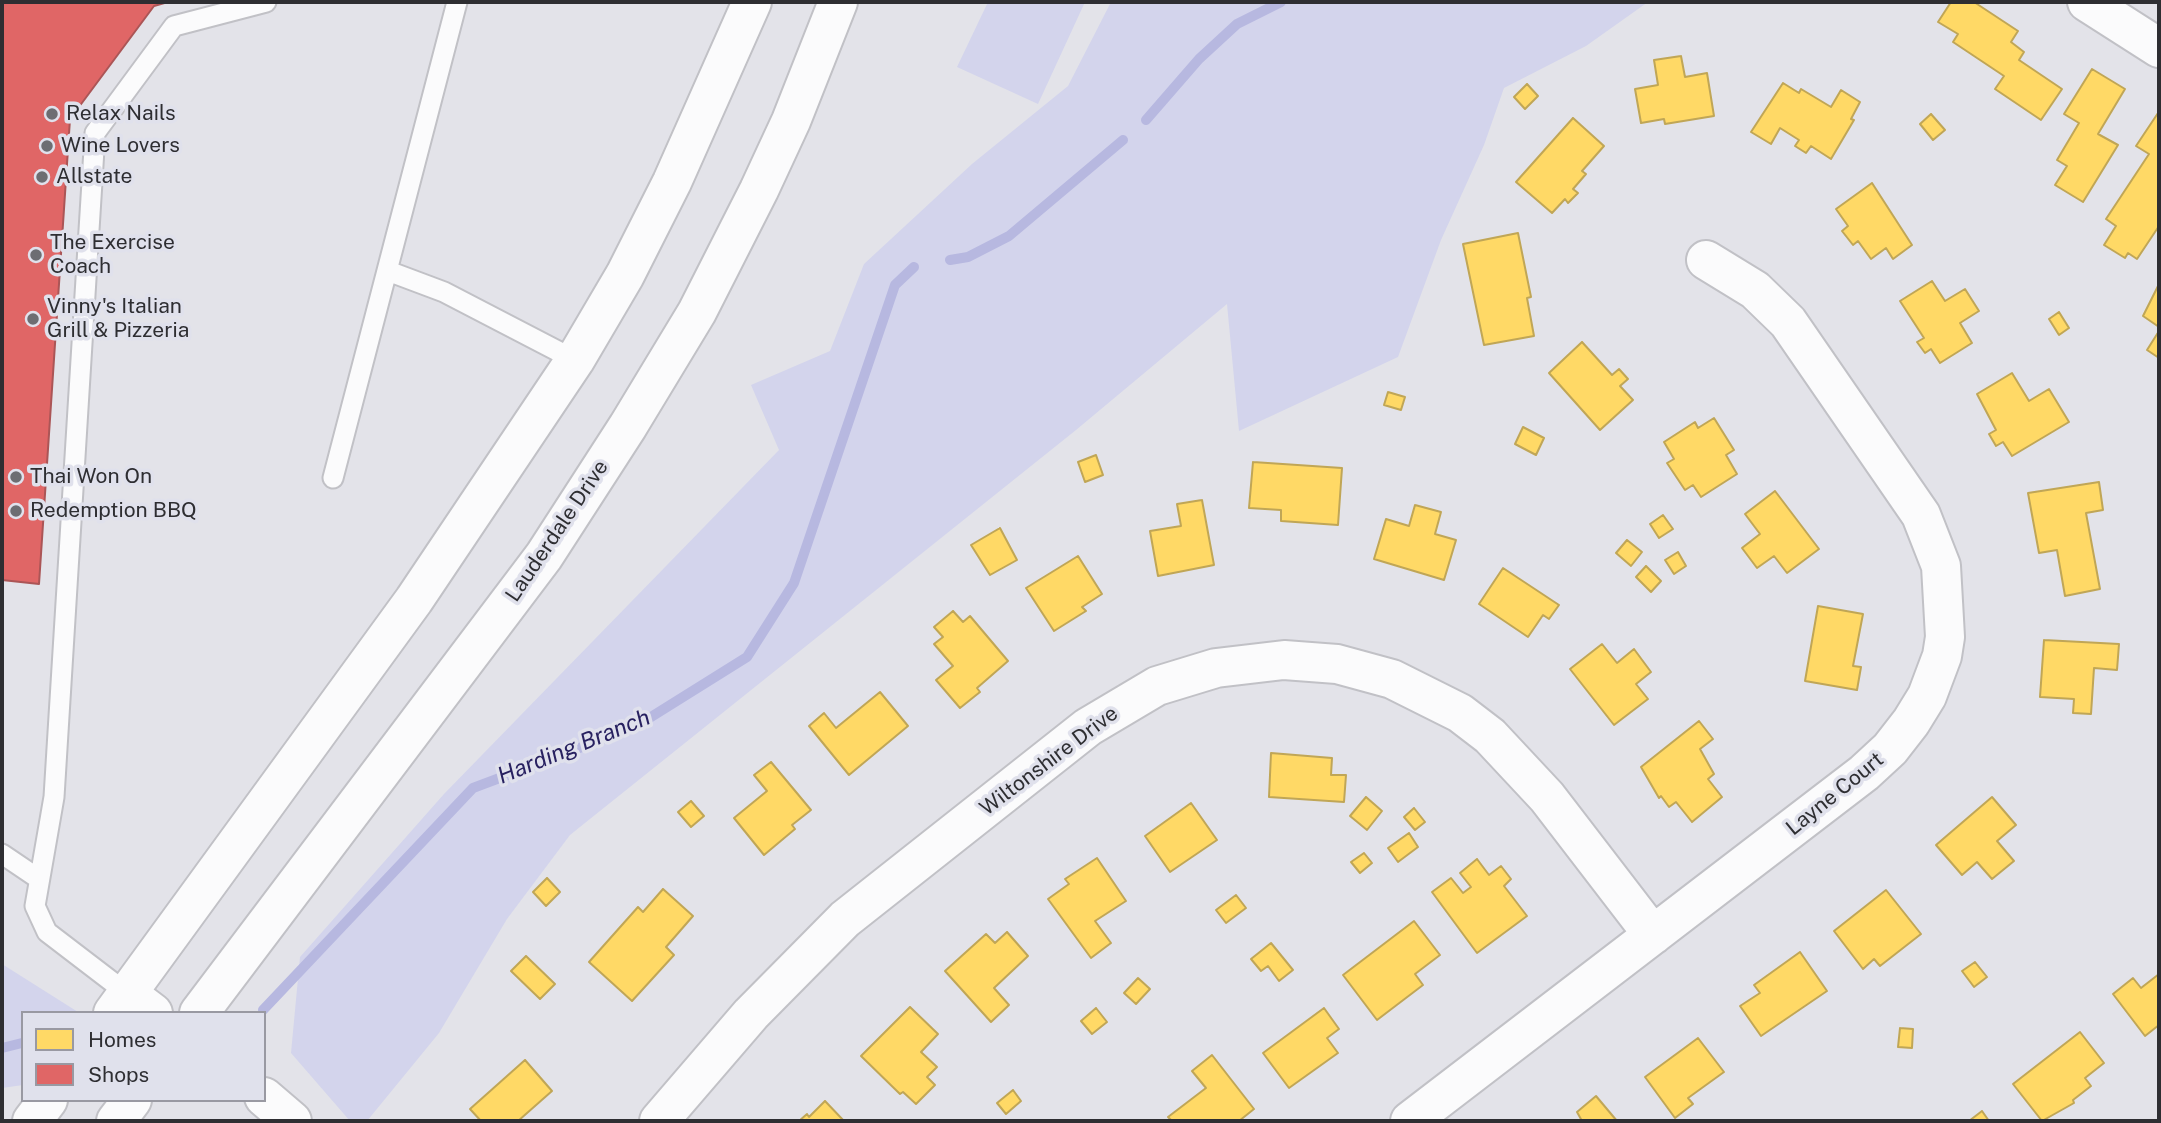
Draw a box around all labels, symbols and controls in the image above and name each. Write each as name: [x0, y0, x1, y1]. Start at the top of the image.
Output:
place label: Relax Nails: [66, 101, 176, 127]
marker: Relax Nails: [44, 106, 60, 122]
place label: Wine Lovers: [61, 133, 180, 159]
marker: Wine Lovers: [39, 138, 55, 154]
place label: Allstate: [56, 164, 132, 190]
marker: Allstate: [34, 169, 50, 185]
place label: The Exercise Coach: [50, 230, 175, 280]
marker: The Exercise Coach: [28, 247, 44, 263]
place label: Vinny's Italian Grill & Pizzeria: [47, 294, 189, 344]
marker: Vinny's Italian Grill & Pizzeria: [25, 311, 41, 327]
street label: Lauderdale Drive: [500, 455, 614, 607]
place label: Thai Won On: [30, 464, 152, 490]
marker: Thai Won On: [8, 469, 24, 485]
place label: Redemption BBQ: [30, 498, 197, 524]
marker: Redemption BBQ: [8, 503, 24, 519]
street label: Wiltonshire Drive: [975, 701, 1123, 821]
water label: Harding Branch: [494, 704, 654, 790]
street label: Layne Court: [1781, 747, 1889, 841]
legend: [21, 1011, 266, 1102]
text: Homes: [88, 1027, 156, 1052]
text: Shops: [88, 1062, 149, 1087]

